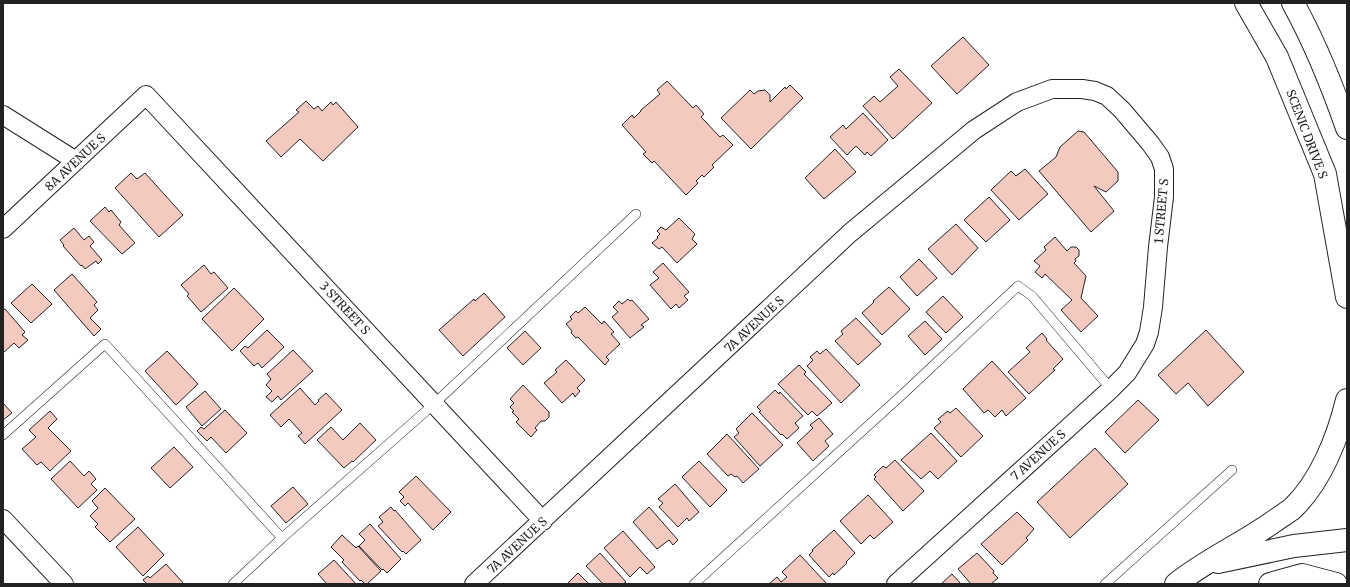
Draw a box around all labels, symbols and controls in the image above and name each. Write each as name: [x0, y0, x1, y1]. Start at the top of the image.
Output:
street label: SCENIC DRIVE S: [1283, 87, 1331, 181]
street label: 8A AVENUE S: [42, 130, 108, 194]
street label: 1 STREET S: [1151, 178, 1171, 244]
street label: 3 STREET S: [317, 278, 373, 338]
street label: 7A AVENUE S: [721, 293, 787, 355]
street label: 7 AVENUE S: [1007, 426, 1069, 484]
street label: 7A AVENUE S: [484, 514, 550, 576]

